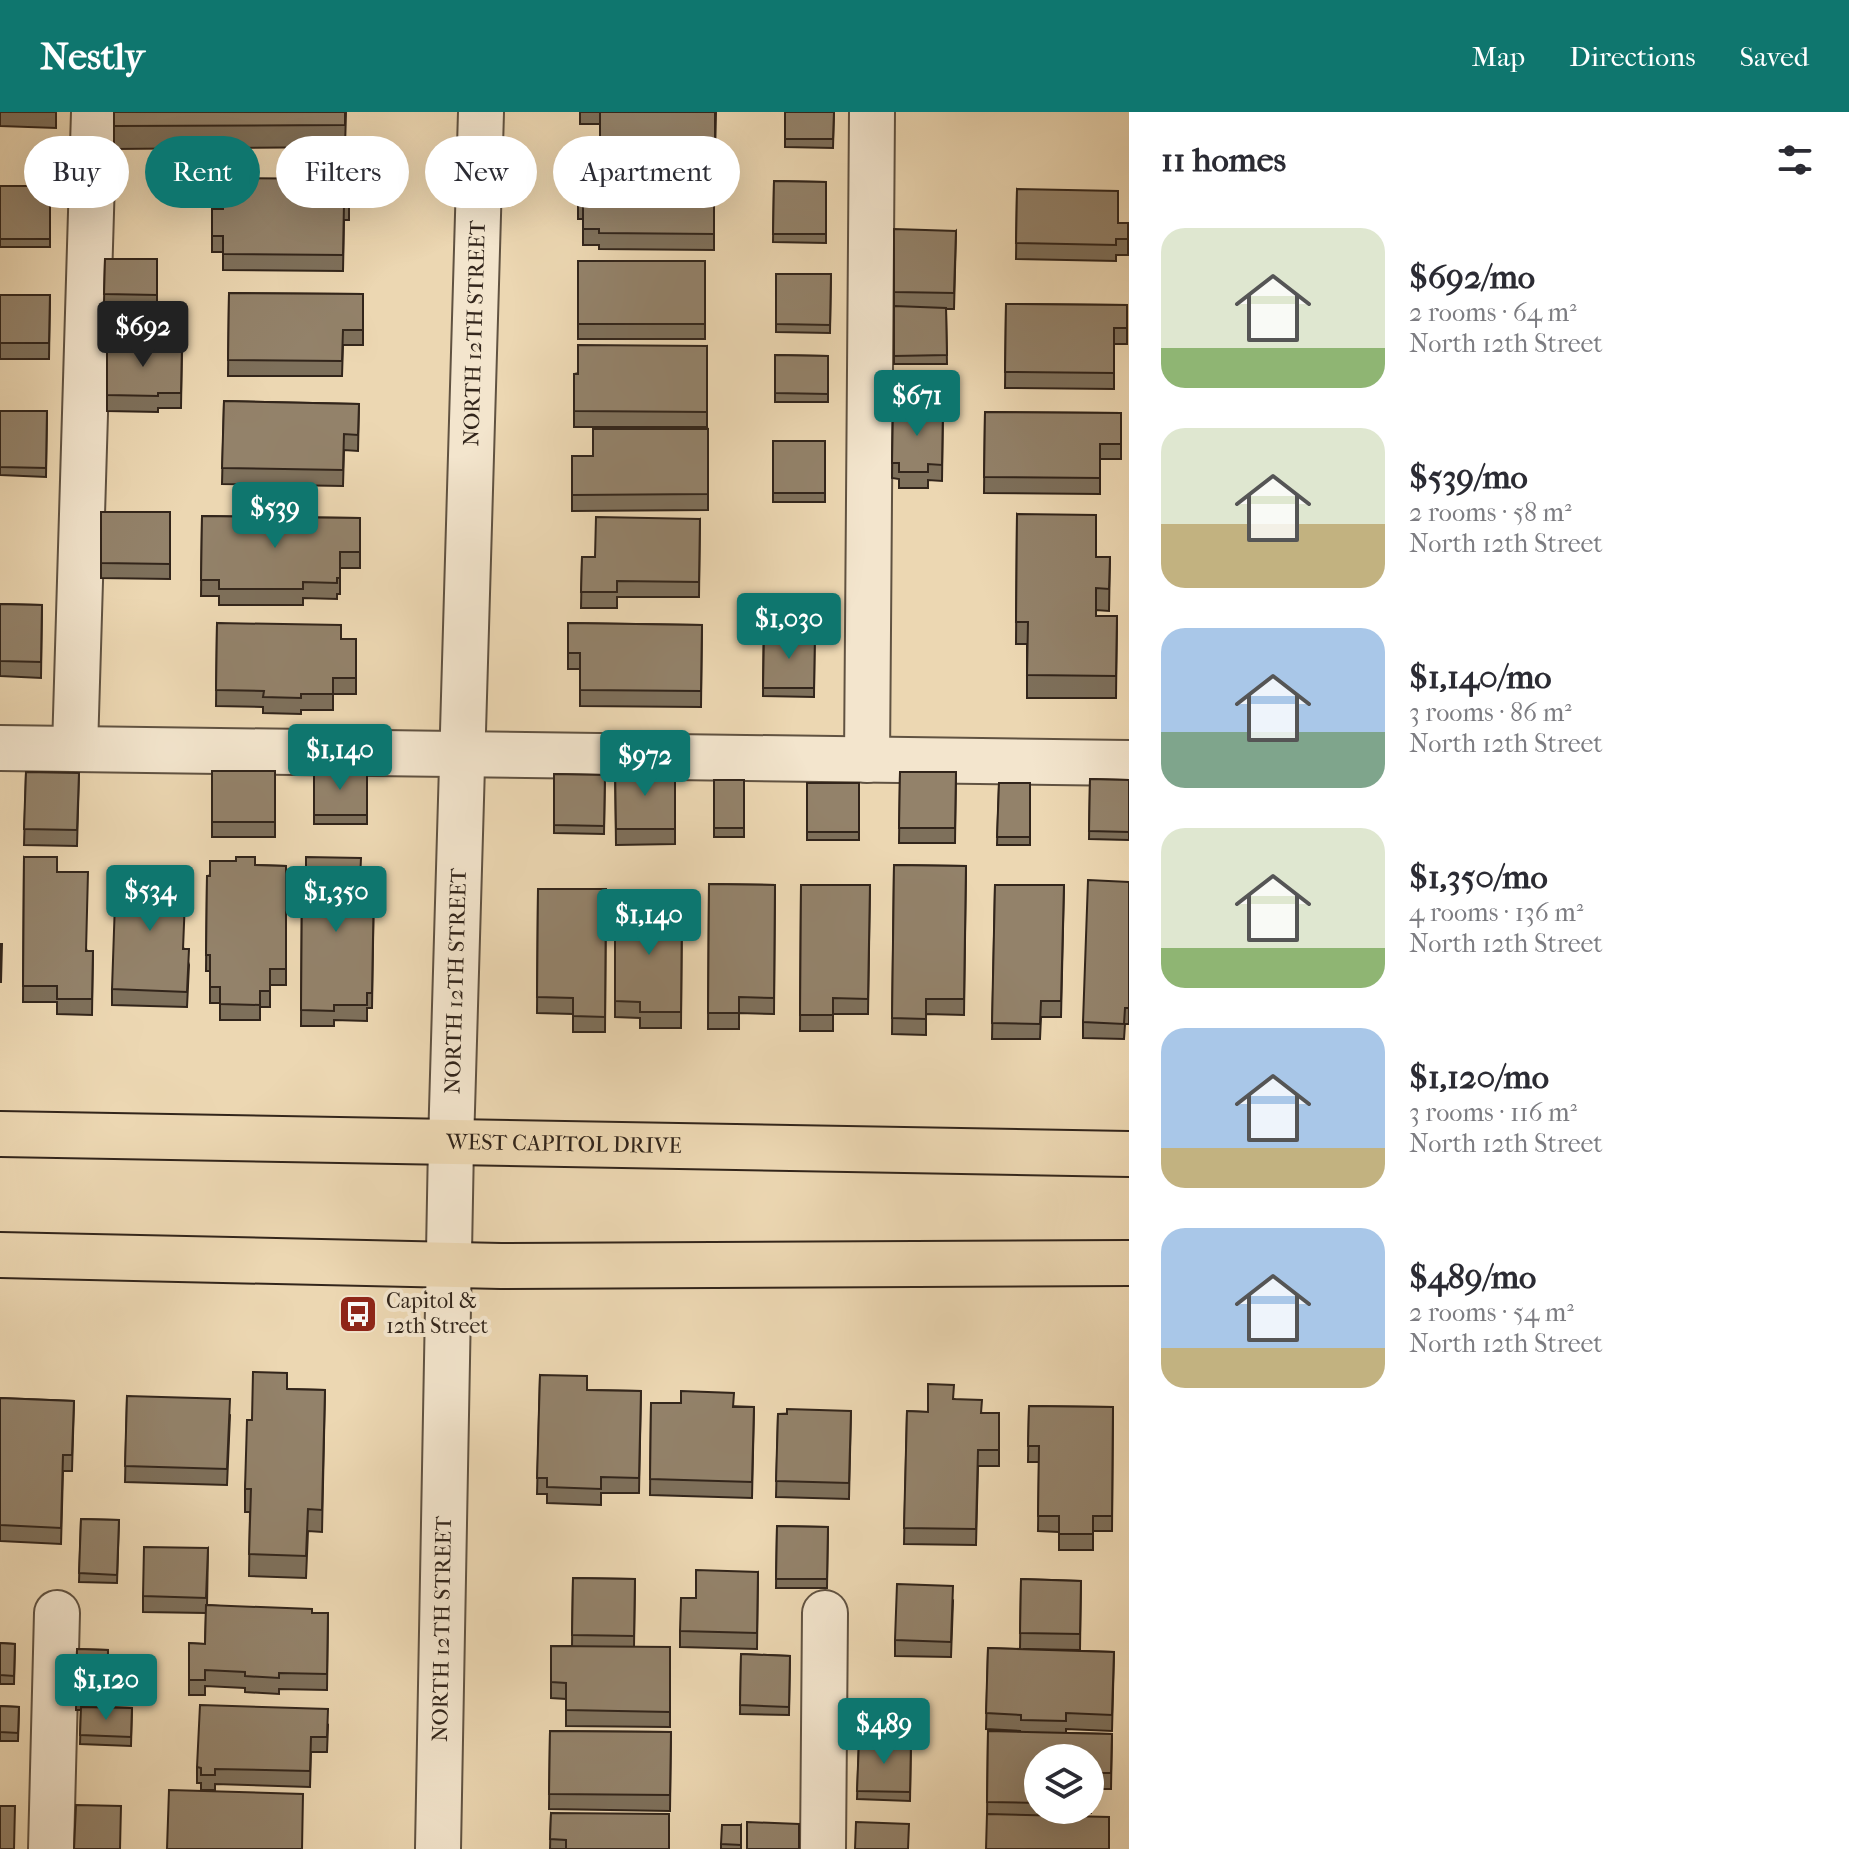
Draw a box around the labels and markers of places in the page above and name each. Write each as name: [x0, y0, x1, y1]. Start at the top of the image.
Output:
pin: $692: [96, 301, 190, 369]
pin: $671: [870, 370, 964, 438]
pin: $539: [228, 482, 322, 550]
pin: $1,030: [724, 593, 854, 661]
pin: $1,140: [275, 724, 405, 792]
pin: $972: [598, 730, 692, 798]
pin: $534: [103, 865, 197, 933]
pin: $1,350: [271, 866, 401, 934]
pin: $1,140: [584, 889, 714, 957]
place label: Capitol & 12th Street: [386, 1288, 488, 1339]
bus stop icon: Capitol & 12th Street: [337, 1293, 379, 1335]
pin: $1,120: [41, 1654, 171, 1722]
pin: $489: [837, 1698, 931, 1766]

